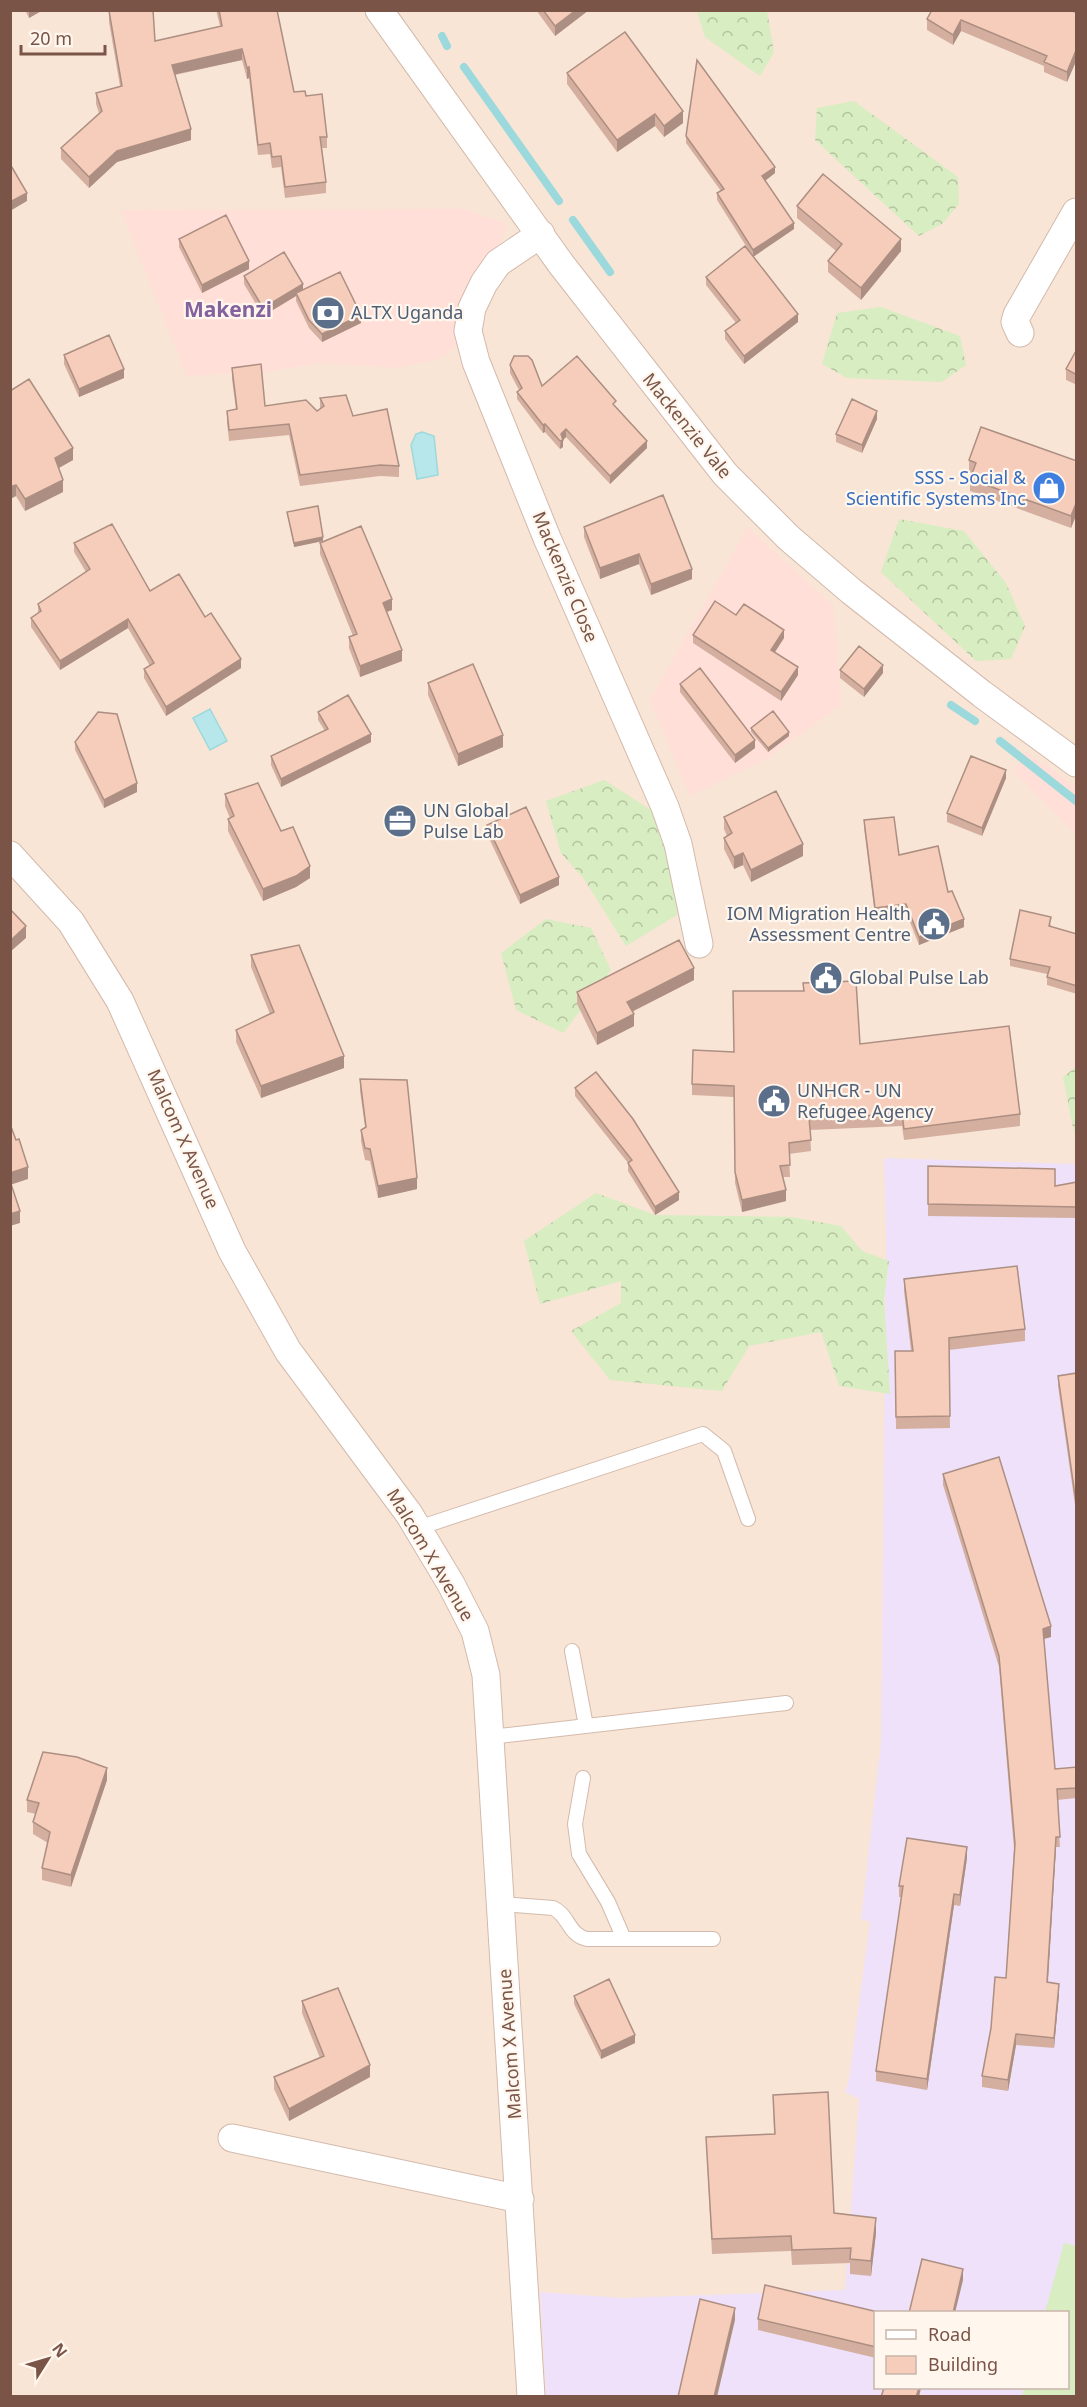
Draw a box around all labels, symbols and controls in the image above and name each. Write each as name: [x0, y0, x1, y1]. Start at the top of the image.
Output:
scale bar: [21, 18, 105, 56]
text: 20 m: [30, 26, 72, 50]
district label: Makenzi: [184, 295, 272, 323]
bank icon: ALTX Uganda: [310, 295, 346, 331]
place label: ALTX Uganda: [351, 300, 463, 324]
street label: Mackenzie Vale: [638, 368, 738, 483]
place label: SSS - Social & Scientific Systems Inc: [846, 465, 1027, 510]
shop icon: SSS - Social & Scientific Systems Inc: [1031, 470, 1067, 506]
street label: Mackenzie Close: [528, 508, 604, 646]
place label: UN Global Pulse Lab: [423, 798, 509, 843]
office icon: UN Global Pulse Lab: [382, 803, 418, 839]
place label: IOM Migration Health Assessment Centre: [727, 901, 911, 946]
public building icon: IOM Migration Health Assessment Centre: [916, 906, 952, 942]
public building icon: Global Pulse Lab: [808, 960, 844, 996]
place label: Global Pulse Lab: [849, 965, 989, 989]
street label: Malcom X Avenue: [142, 1065, 225, 1212]
place label: UNHCR - UN Refugee Agency: [797, 1078, 934, 1123]
public building icon: UNHCR - UN Refugee Agency: [756, 1083, 792, 1119]
street label: Malcom X Avenue: [382, 1484, 480, 1625]
street label: Malcom X Avenue: [492, 1968, 526, 2120]
legend: [874, 2311, 1069, 2389]
text: Road: [928, 2322, 971, 2346]
north arrow: [18, 2329, 78, 2389]
text: N: [47, 2338, 73, 2362]
text: Building: [928, 2352, 998, 2376]

